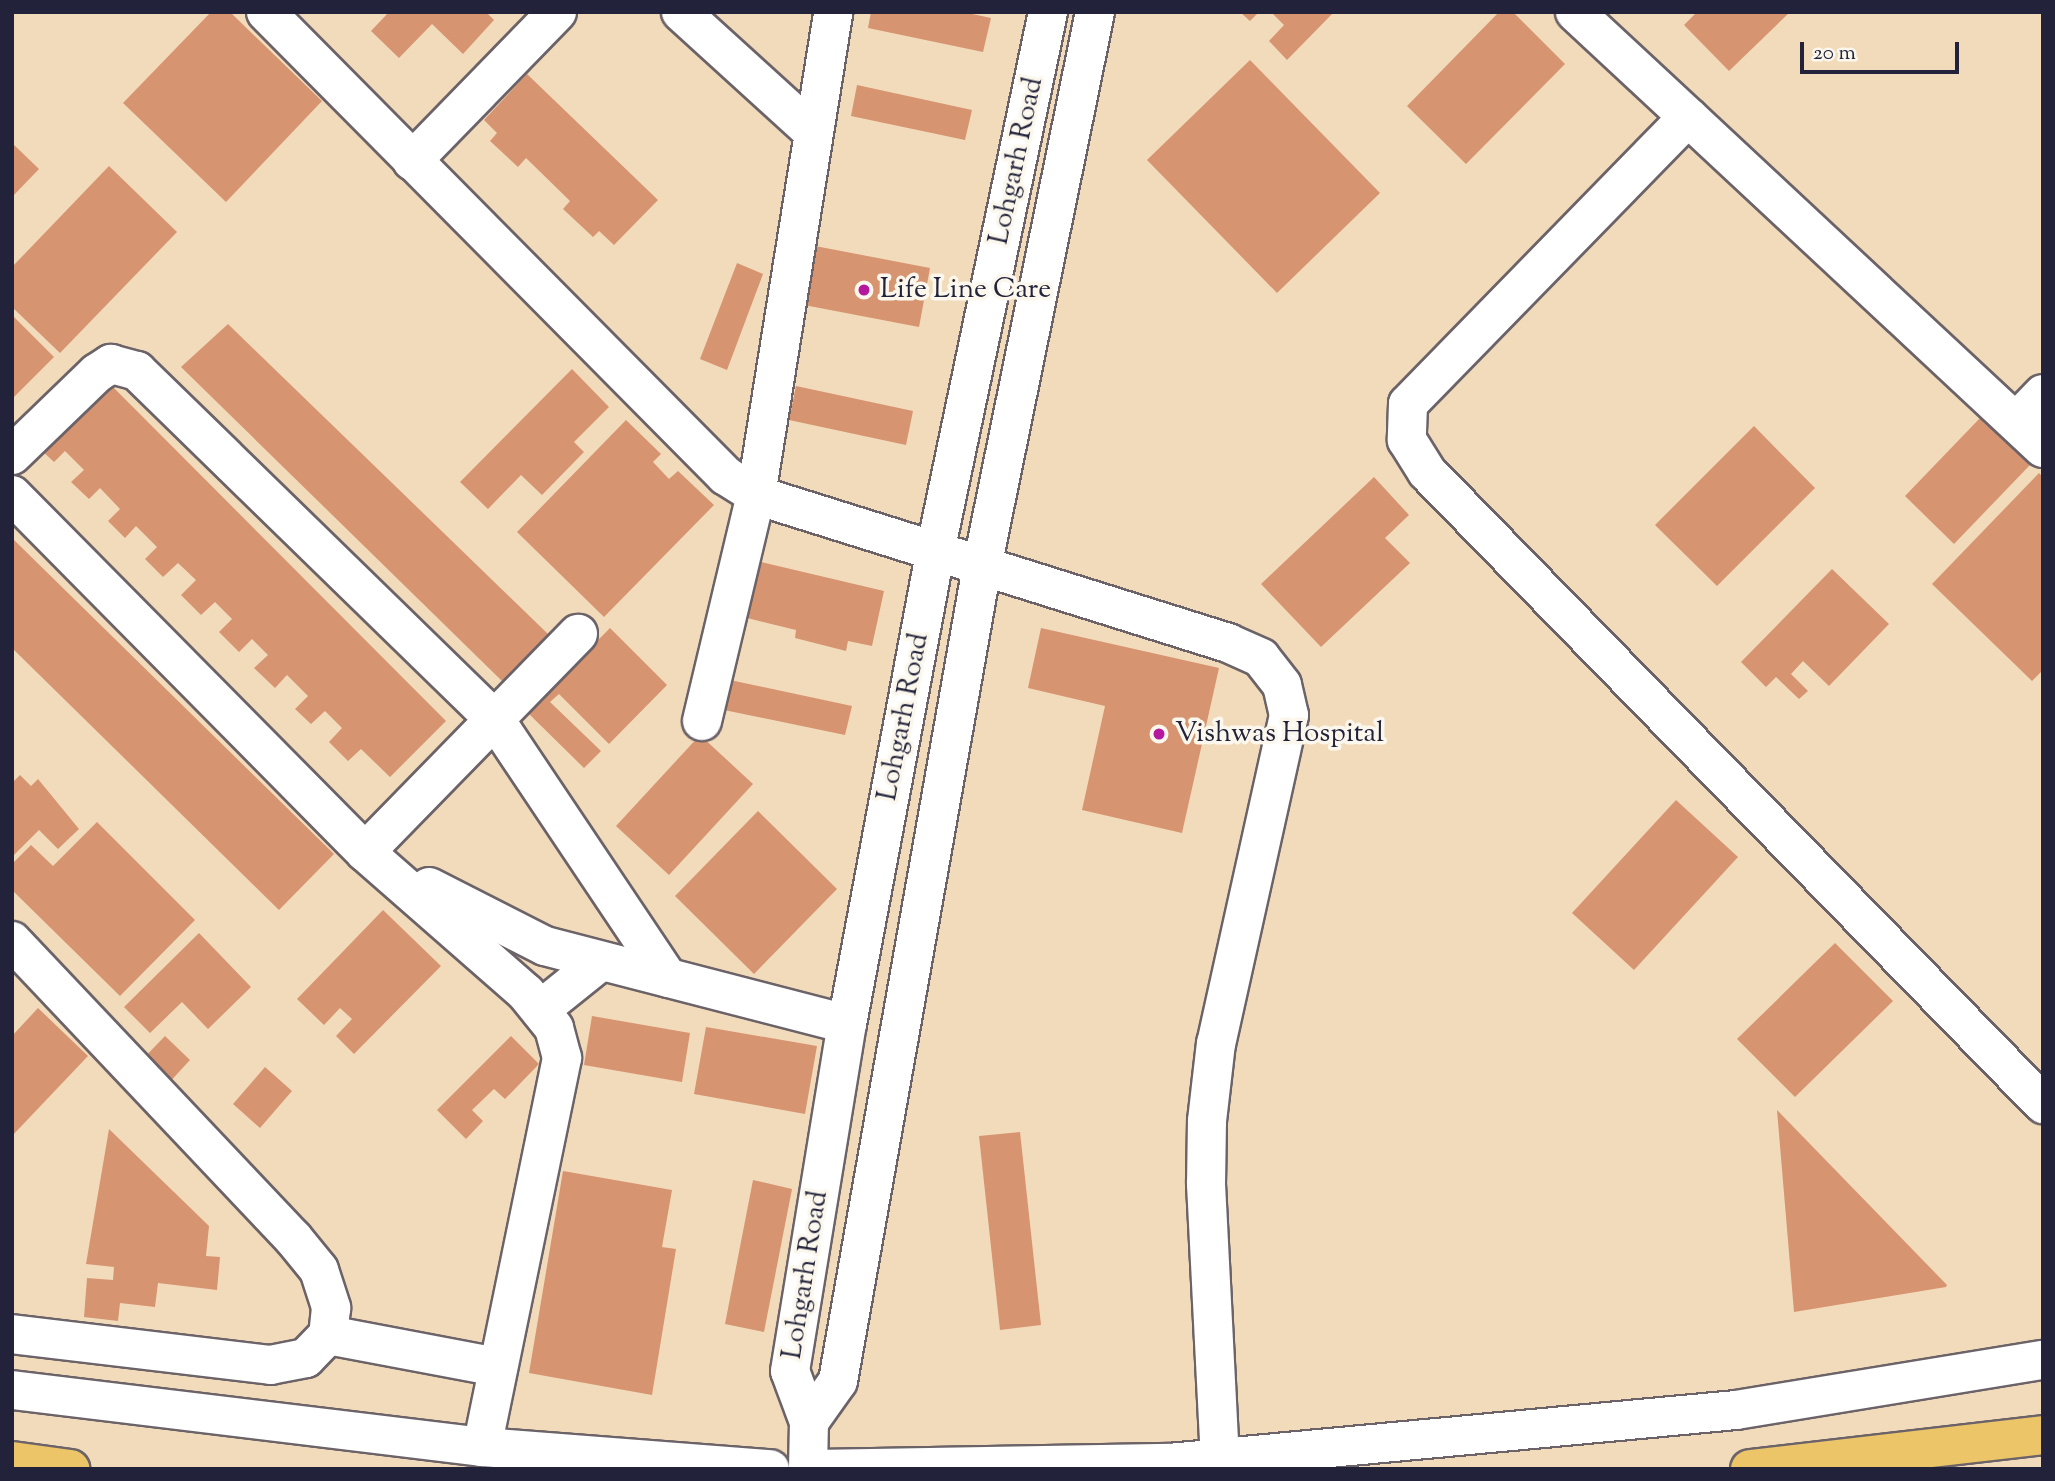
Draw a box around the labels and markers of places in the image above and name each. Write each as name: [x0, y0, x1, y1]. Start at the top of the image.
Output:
place label: Life Line Care: [880, 273, 1051, 307]
marker: Life Line Care: [854, 280, 874, 300]
place label: Vishwas Hospital: [1175, 717, 1384, 751]
marker: Vishwas Hospital: [1149, 724, 1169, 744]

